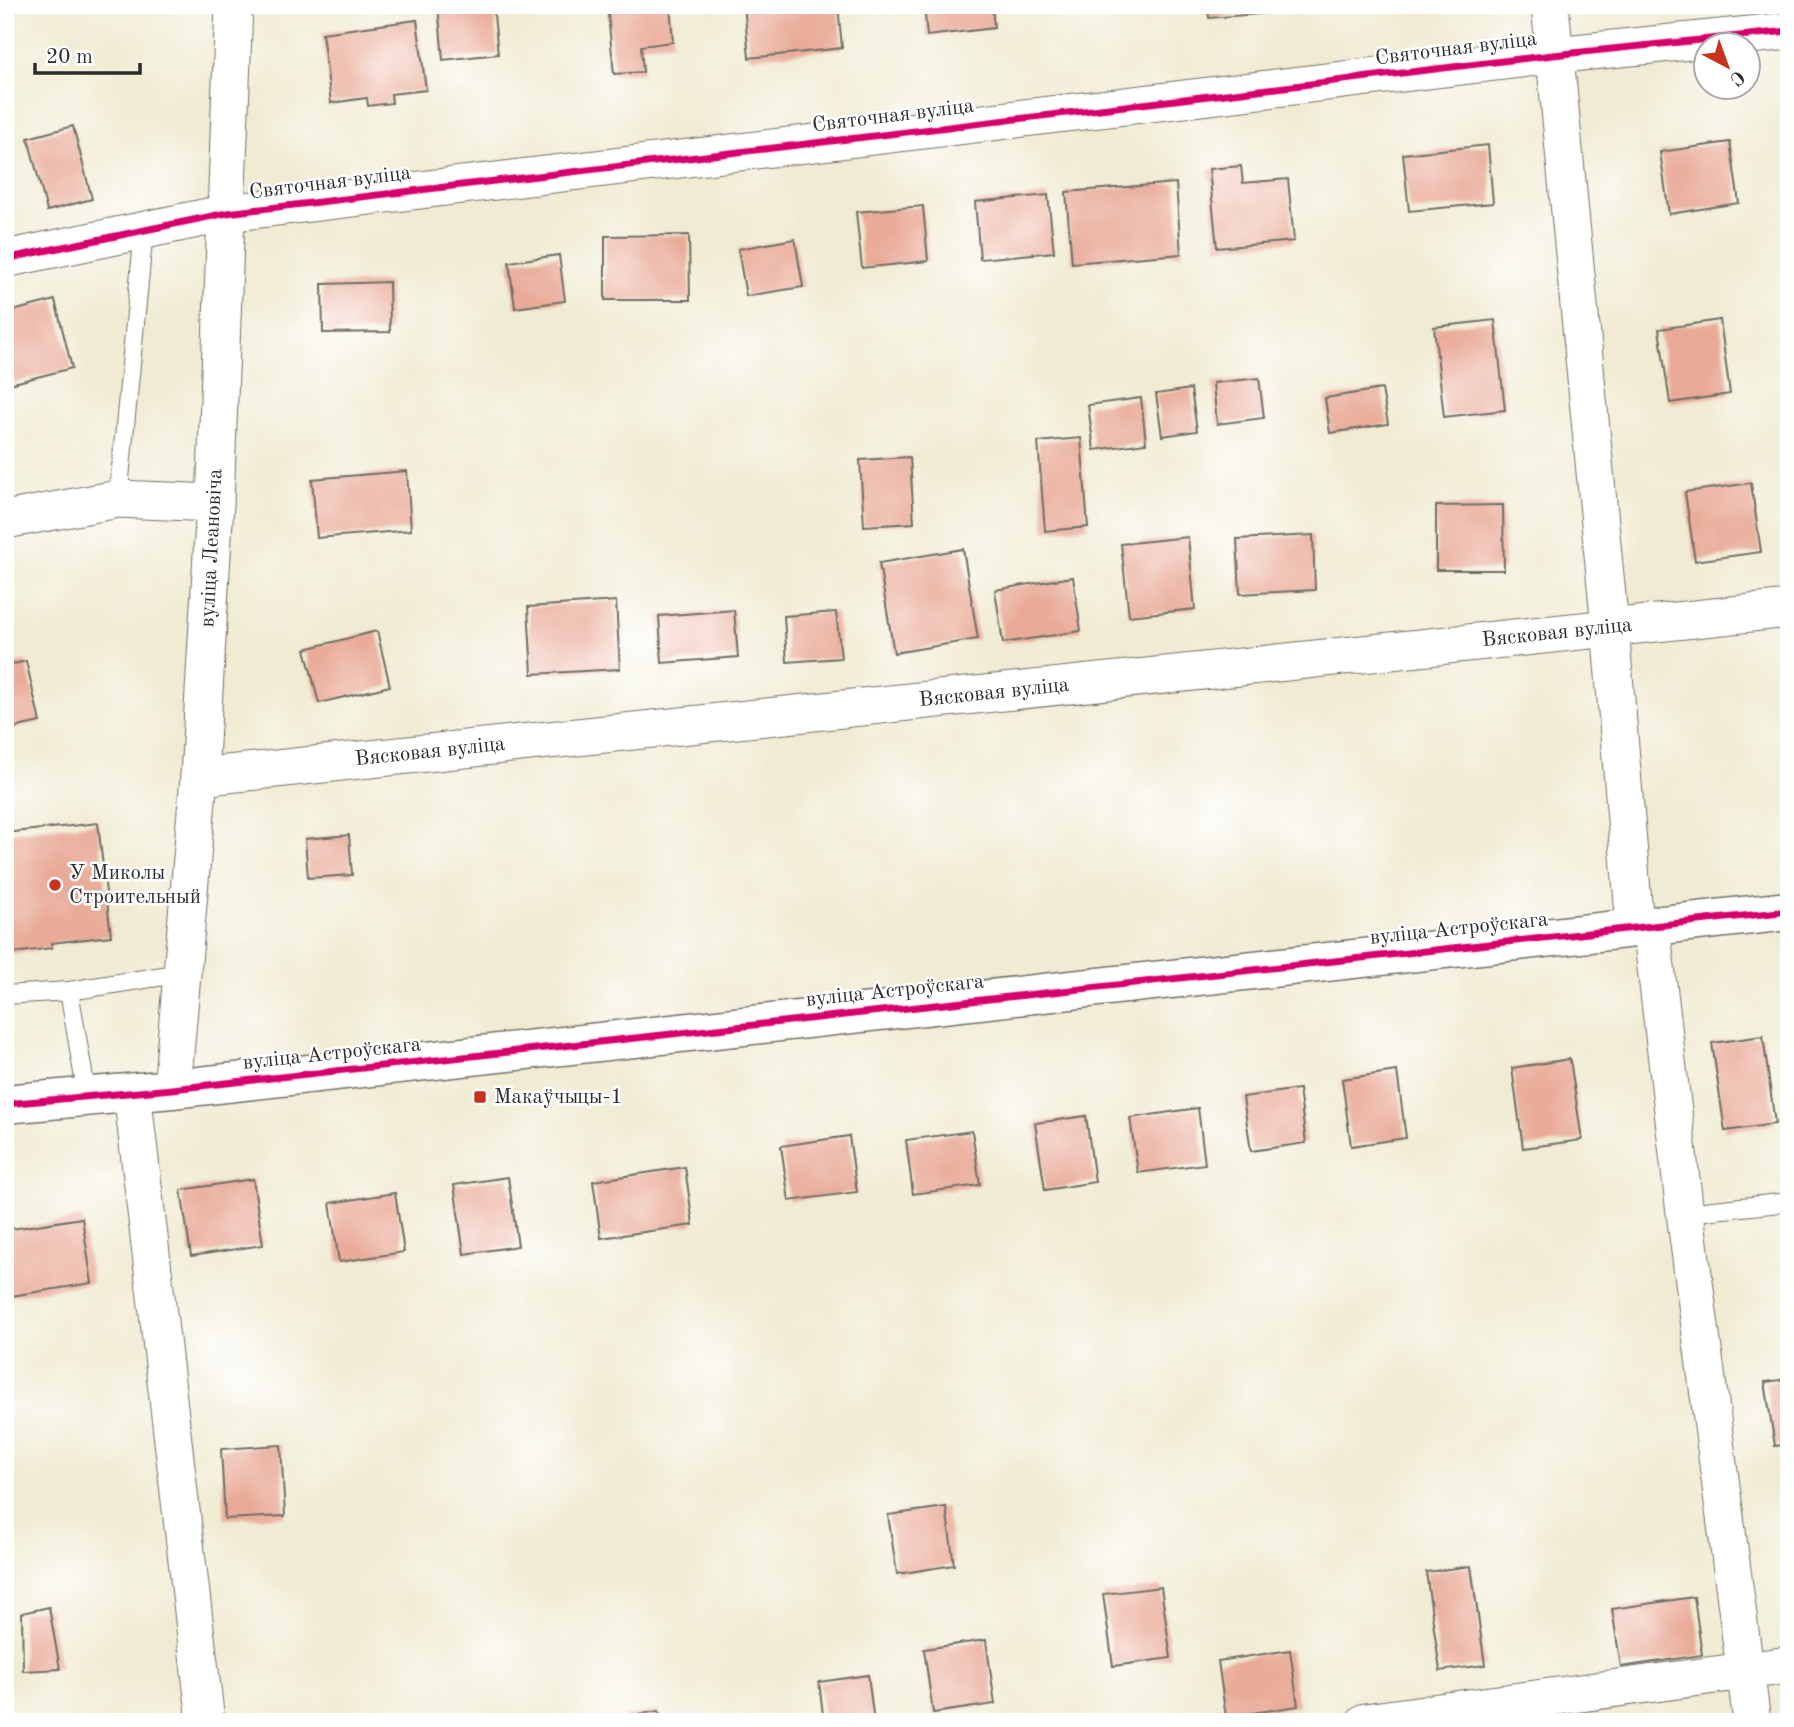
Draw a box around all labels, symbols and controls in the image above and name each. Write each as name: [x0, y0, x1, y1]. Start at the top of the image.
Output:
street label: Святочная вуліца: [1374, 29, 1538, 69]
scale bar: [35, 32, 140, 76]
north arrow: [1692, 32, 1762, 102]
text: 20 m: [46, 47, 93, 68]
text: С: [1726, 66, 1747, 88]
street label: Святочная вуліца: [811, 96, 975, 136]
street label: Святочная вуліца: [248, 163, 412, 203]
street label: вуліца Леановіча: [197, 468, 227, 628]
street label: Вясковая вуліца: [1481, 615, 1633, 651]
street label: Вясковая вуліца: [918, 675, 1070, 711]
street label: Вясковая вуліца: [354, 734, 506, 770]
place label: У Миколы Строительный: [69, 863, 201, 908]
marker: У Миколы Строительный: [47, 877, 63, 893]
street label: вуліца Астроўскага: [1369, 909, 1549, 949]
street label: вуліца Астроўскага: [805, 971, 985, 1011]
street label: вуліца Астроўскага: [242, 1034, 422, 1074]
place label: Макаўчыцы-1: [494, 1087, 623, 1108]
marker: Макаўчыцы-1: [472, 1089, 488, 1105]

